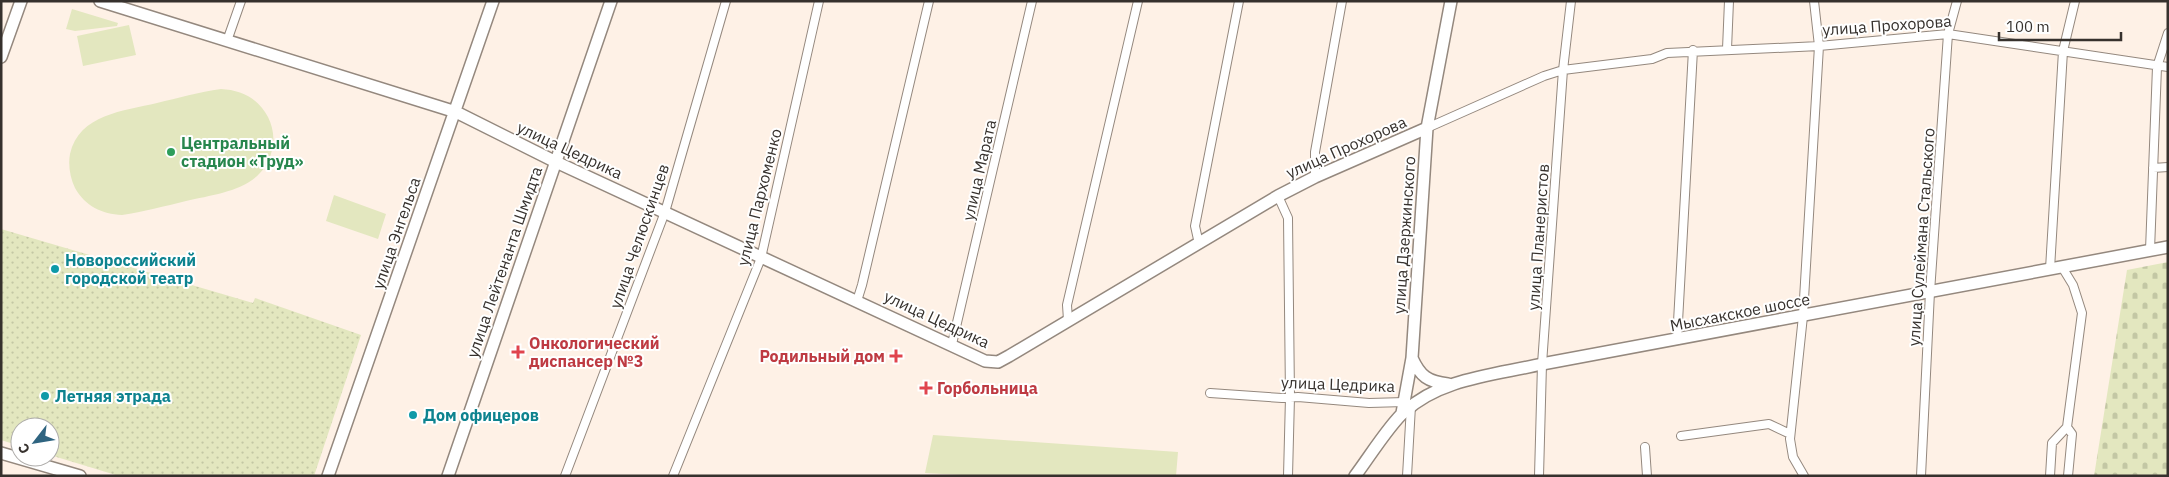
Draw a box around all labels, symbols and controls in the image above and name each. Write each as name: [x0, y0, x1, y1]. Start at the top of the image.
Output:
street label: улица Прохорова: [1822, 10, 1953, 40]
scale bar: [1999, 10, 2122, 42]
text: 100 m: [2006, 17, 2050, 36]
street label: улица Прохорова: [1283, 111, 1410, 183]
street label: улица Цедрика: [514, 117, 626, 183]
street label: улица Марата: [958, 117, 1000, 222]
street label: улица Пархоменко: [732, 126, 786, 268]
street label: улица Сулеймана Стальского: [1903, 127, 1939, 347]
place label: Центральный стадион «Труд»: [181, 133, 303, 171]
marker: Центральный стадион «Труд»: [165, 146, 177, 158]
street label: улица Дзержинского: [1389, 156, 1419, 314]
street label: улица Челюскинцев: [605, 161, 673, 311]
street label: улица Лейтенанта Шмидта: [462, 163, 546, 360]
street label: улица Планеристов: [1523, 163, 1553, 311]
street label: улица Энгельса: [367, 174, 425, 292]
place label: Новороссийский городской театр: [65, 250, 196, 288]
marker: Новороссийский городской театр: [49, 263, 61, 275]
street label: улица Цедрика: [881, 286, 993, 352]
street label: Мысхакское шоссе: [1668, 289, 1812, 335]
place label: Онкологический диспансер №3: [529, 333, 660, 371]
marker: Онкологический диспансер №3: [511, 345, 525, 359]
place label: Родильный дом: [759, 346, 885, 366]
marker: Родильный дом: [889, 349, 903, 363]
street label: улица Цедрика: [1281, 372, 1396, 396]
place label: Горбольница: [937, 378, 1038, 398]
marker: Горбольница: [919, 381, 933, 395]
place label: Летняя этрада: [55, 386, 171, 406]
marker: Летняя этрада: [39, 390, 51, 402]
place label: Дом офицеров: [423, 405, 539, 425]
marker: Дом офицеров: [407, 409, 419, 421]
north arrow: [10, 417, 60, 467]
text: С: [14, 440, 34, 457]

